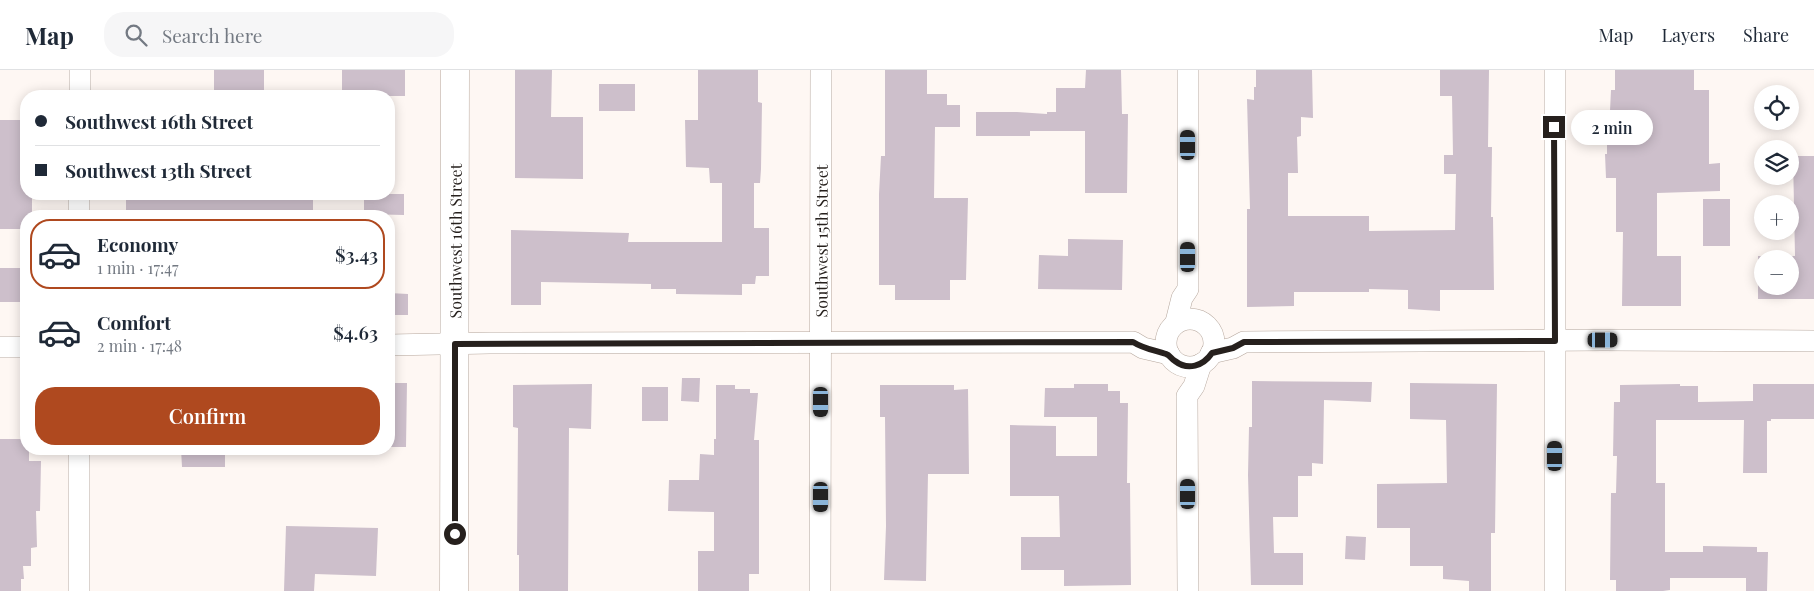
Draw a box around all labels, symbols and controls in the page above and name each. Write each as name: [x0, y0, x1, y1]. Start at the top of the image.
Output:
search box: [104, 12, 454, 57]
text: Map: [25, 19, 74, 51]
icon: search: [122, 21, 150, 49]
text: Search here: [162, 22, 262, 48]
text: Map: [1598, 23, 1633, 47]
text: Layers: [1661, 23, 1715, 47]
text: Share: [1743, 23, 1789, 47]
map controls: [1754, 85, 1799, 295]
button: locate: [1754, 85, 1799, 130]
text: Southwest 16th Street: [65, 108, 253, 134]
callout: 2 min: [1572, 110, 1654, 144]
route end: [1543, 116, 1565, 138]
text: 2 min: [1592, 117, 1632, 138]
car: [1180, 130, 1195, 160]
button: layers: [1754, 140, 1799, 185]
text: Southwest 13th Street: [65, 157, 252, 183]
street label: Southwest 16th Street: [444, 163, 465, 318]
street label: Southwest 15th Street: [810, 164, 831, 318]
button: +: [1754, 195, 1799, 240]
text: Economy: [97, 231, 178, 257]
icon: car: [37, 232, 82, 277]
text: $3.43: [335, 241, 378, 267]
car: [1180, 242, 1195, 272]
button: −: [1754, 250, 1799, 295]
text: 1 min · 17:47: [97, 257, 178, 278]
text: Comfort: [97, 309, 171, 335]
icon: car: [37, 310, 82, 355]
text: $4.63: [333, 319, 378, 345]
car: [1588, 333, 1618, 348]
text: 2 min · 17:48: [97, 335, 182, 356]
button: Confirm: [35, 387, 380, 445]
car: [813, 387, 828, 417]
car: [1547, 441, 1562, 471]
car: [1180, 479, 1195, 509]
car: [813, 482, 828, 512]
route start: [444, 523, 466, 545]

